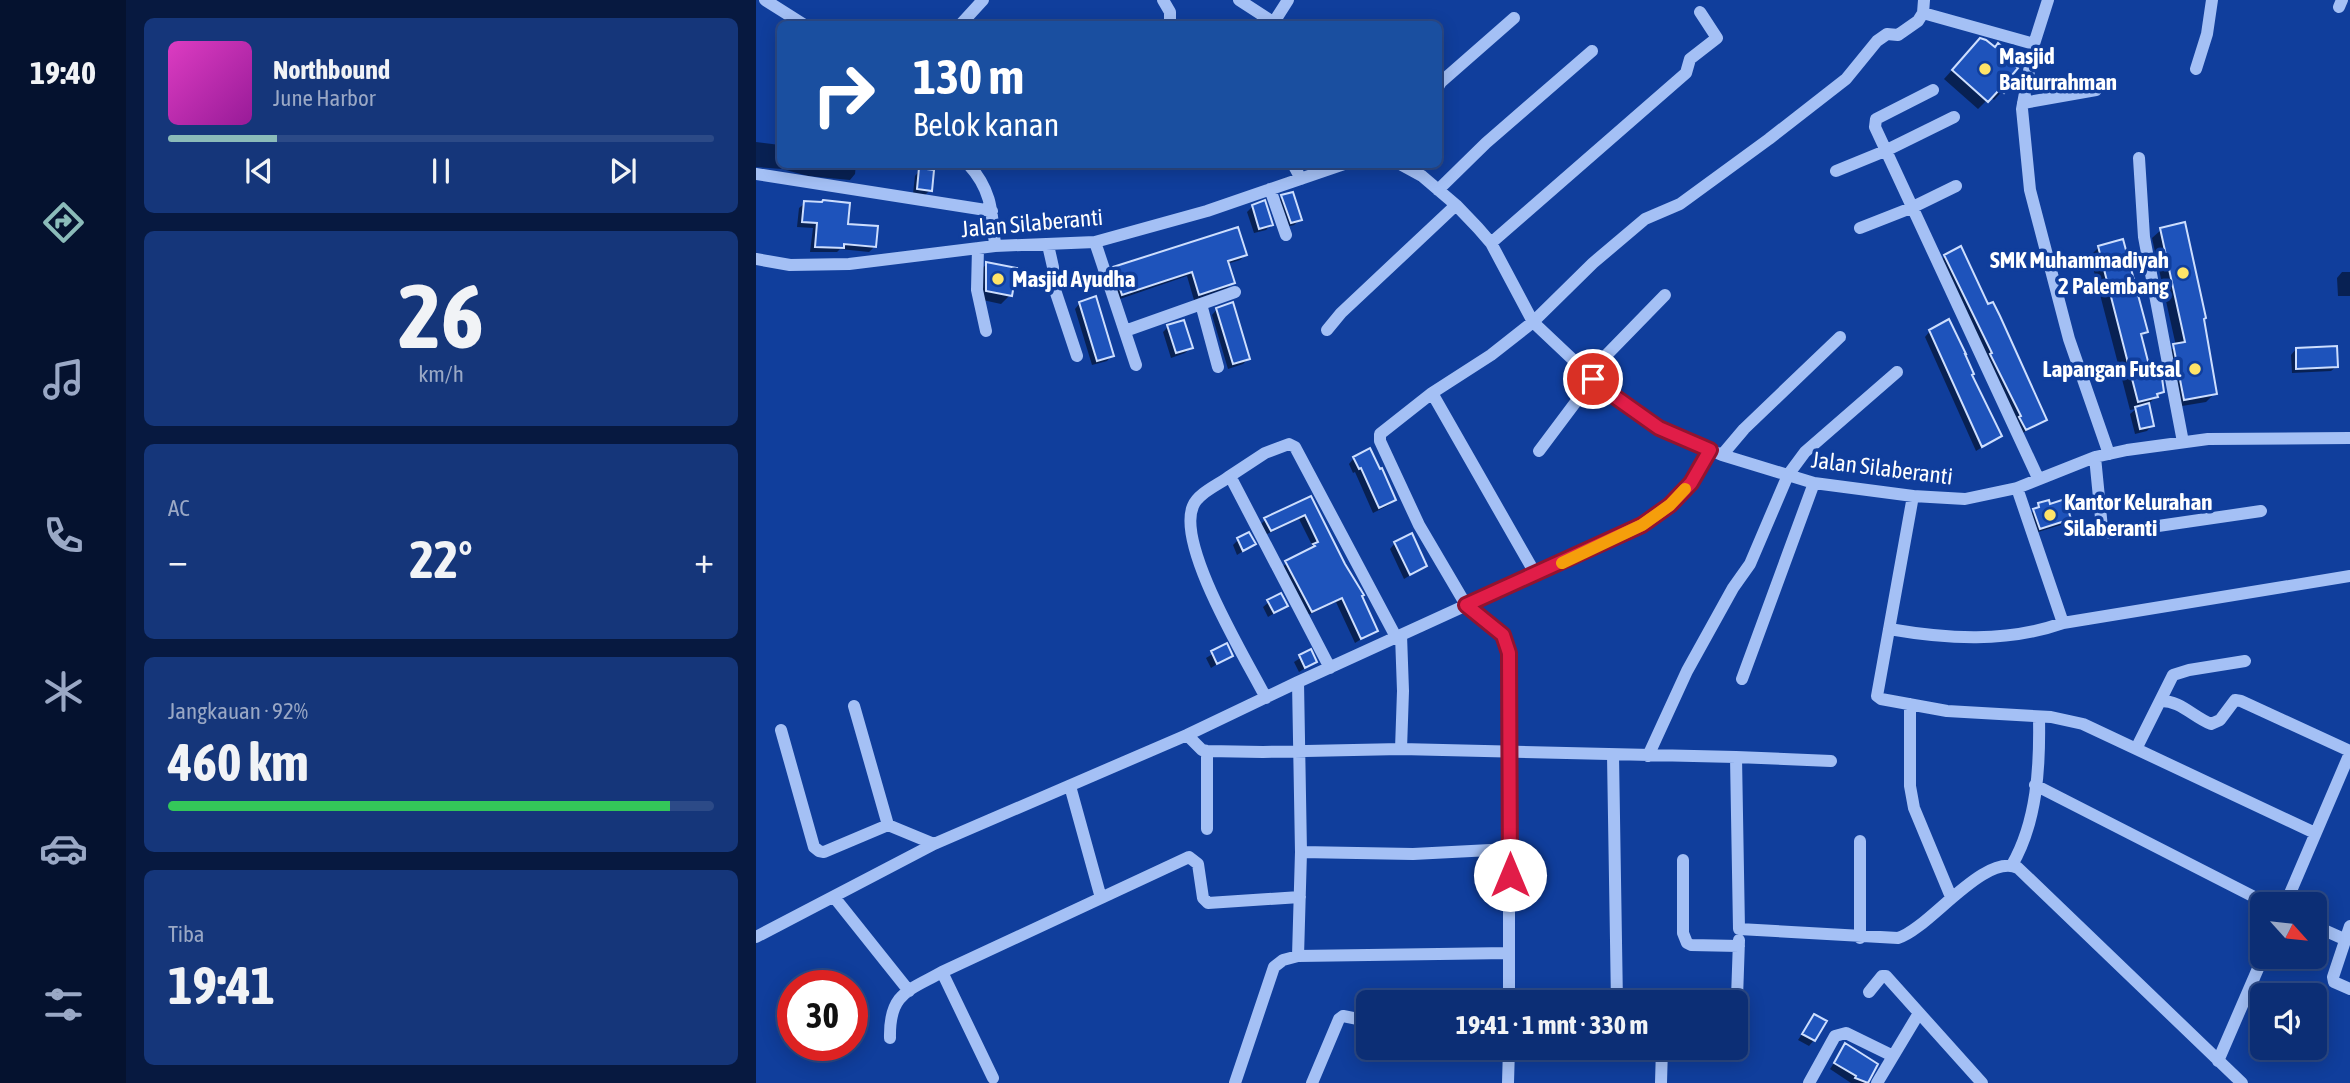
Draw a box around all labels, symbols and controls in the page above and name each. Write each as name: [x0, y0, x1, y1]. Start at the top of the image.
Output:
place label: Masjid Baiturrahman: [1999, 43, 2117, 95]
text: 130 m: [913, 48, 1024, 104]
icon: right: [798, 49, 889, 140]
text: 19:40: [30, 54, 96, 91]
text: Northbound: [273, 55, 390, 85]
marker: Masjid Baiturrahman: [1977, 61, 1993, 77]
text: June Harbor: [273, 85, 376, 111]
text: Belok kanan: [913, 106, 1059, 143]
icon: previous: [240, 152, 278, 190]
icon: pause: [422, 152, 460, 190]
icon: next: [604, 152, 642, 190]
icon: directions: [39, 198, 88, 247]
street label: Jalan Silaberanti: [960, 204, 1104, 242]
place label: SMK Muhammadiyah 2 Palembang: [1990, 247, 2169, 299]
text: 26: [398, 263, 484, 367]
marker: SMK Muhammadiyah 2 Palembang: [2175, 265, 2191, 281]
place label: Masjid Ayudha: [1012, 266, 1136, 292]
marker: Masjid Ayudha: [990, 271, 1006, 287]
pin: [1563, 349, 1623, 409]
icon: music: [39, 355, 88, 404]
place label: Lapangan Futsal: [2043, 356, 2182, 382]
icon: arrive: [1574, 360, 1612, 398]
text: km/h: [418, 361, 464, 387]
marker: Lapangan Futsal: [2187, 361, 2203, 377]
street label: Jalan Silaberanti: [1810, 446, 1954, 490]
place label: Kantor Kelurahan Silaberanti: [2064, 489, 2212, 541]
text: AC: [168, 495, 190, 521]
marker: Kantor Kelurahan Silaberanti: [2042, 507, 2058, 523]
icon: phone: [39, 511, 88, 560]
text: 22°: [409, 529, 473, 589]
text: −: [168, 538, 188, 581]
text: +: [694, 538, 714, 581]
icon: climate: [39, 667, 88, 716]
text: Jangkauan · 92%: [168, 698, 308, 724]
text: 460 km: [168, 732, 309, 792]
icon: car: [39, 824, 88, 873]
position arrow: [1473, 838, 1547, 912]
north arrow: [2250, 892, 2328, 970]
map controls: [2250, 892, 2327, 1060]
text: Tiba: [168, 921, 205, 947]
text: 19:41: [168, 955, 275, 1015]
speed limit sign: 30: [777, 970, 868, 1061]
icon: filters: [39, 980, 88, 1029]
button: sound: [2250, 983, 2327, 1060]
text: 19:41 · 1 mnt · 330 m: [1456, 1010, 1648, 1040]

